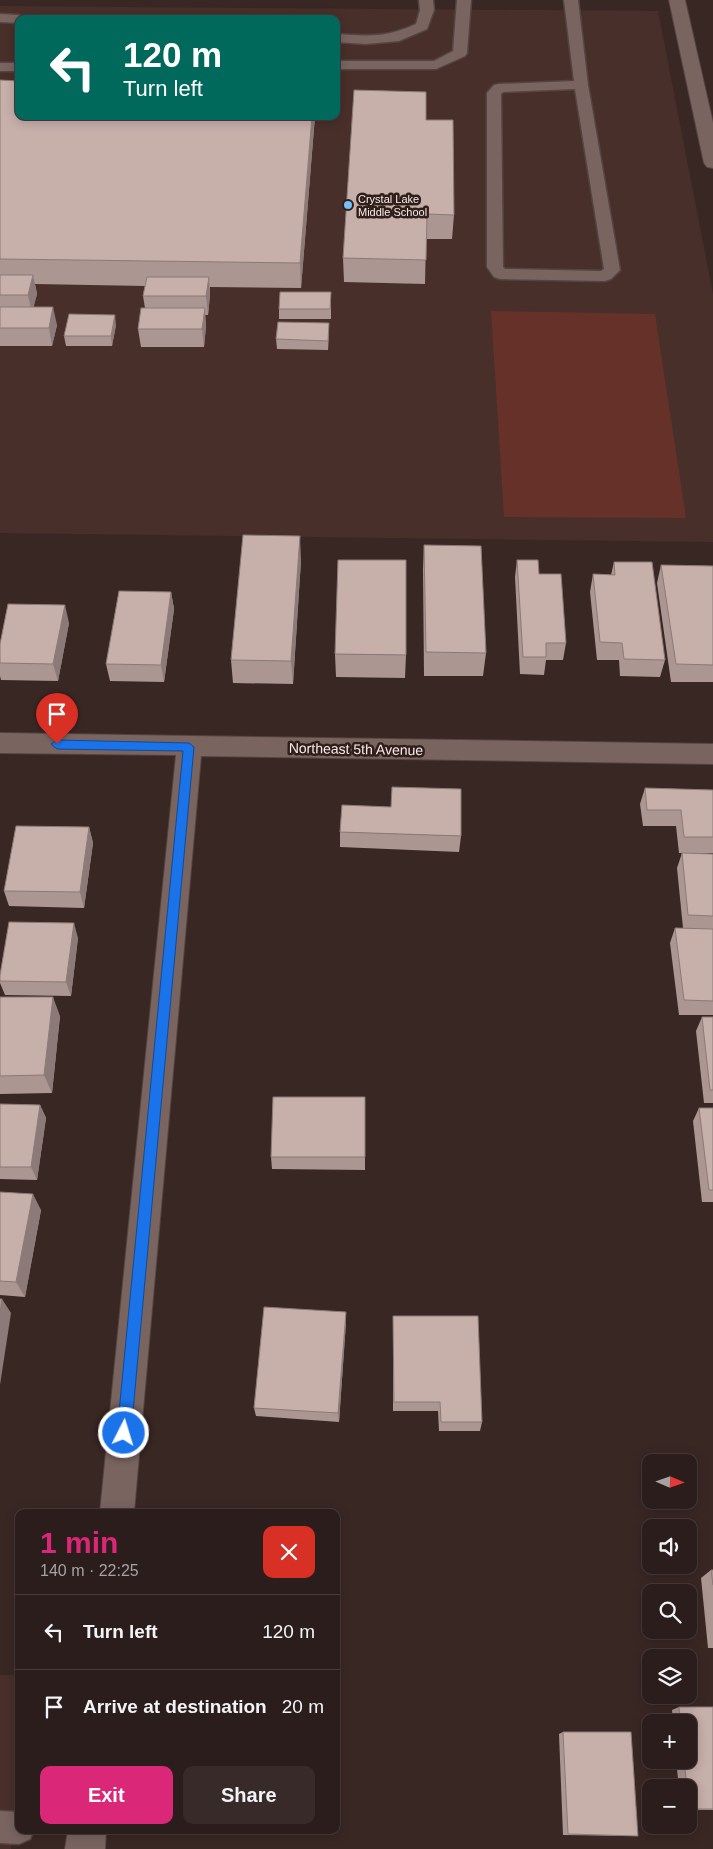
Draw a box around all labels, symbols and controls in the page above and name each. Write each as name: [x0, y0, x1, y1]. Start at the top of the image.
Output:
icon: left: [40, 35, 105, 100]
text: 120 m: [123, 35, 222, 74]
text: Turn left: [123, 76, 203, 101]
place label: Crystal Lake Middle School: [358, 193, 427, 218]
marker: Crystal Lake Middle School: [342, 199, 354, 211]
pin: [36, 693, 78, 744]
icon: arrive: [43, 700, 71, 728]
street label: Northeast 5th Avenue: [289, 740, 424, 758]
position arrow: [97, 1406, 149, 1458]
north arrow: [642, 1454, 698, 1509]
map controls: [642, 1454, 697, 1834]
button: sound: [642, 1519, 697, 1574]
text: 1 min: [40, 1526, 118, 1559]
button: close: [263, 1526, 315, 1578]
text: 140 m · 22:25: [40, 1562, 139, 1579]
button: search: [642, 1584, 697, 1639]
icon: left: [40, 1618, 68, 1646]
text: Turn left: [83, 1621, 158, 1642]
text: 120 m: [262, 1621, 315, 1642]
button: layers: [642, 1649, 697, 1704]
icon: arrive: [40, 1693, 68, 1721]
text: Arrive at destination: [83, 1696, 267, 1717]
text: 20 m: [282, 1696, 324, 1717]
button: +: [642, 1714, 697, 1769]
button: Exit: [40, 1766, 173, 1824]
button: Share: [183, 1766, 315, 1824]
button: −: [642, 1779, 697, 1834]

